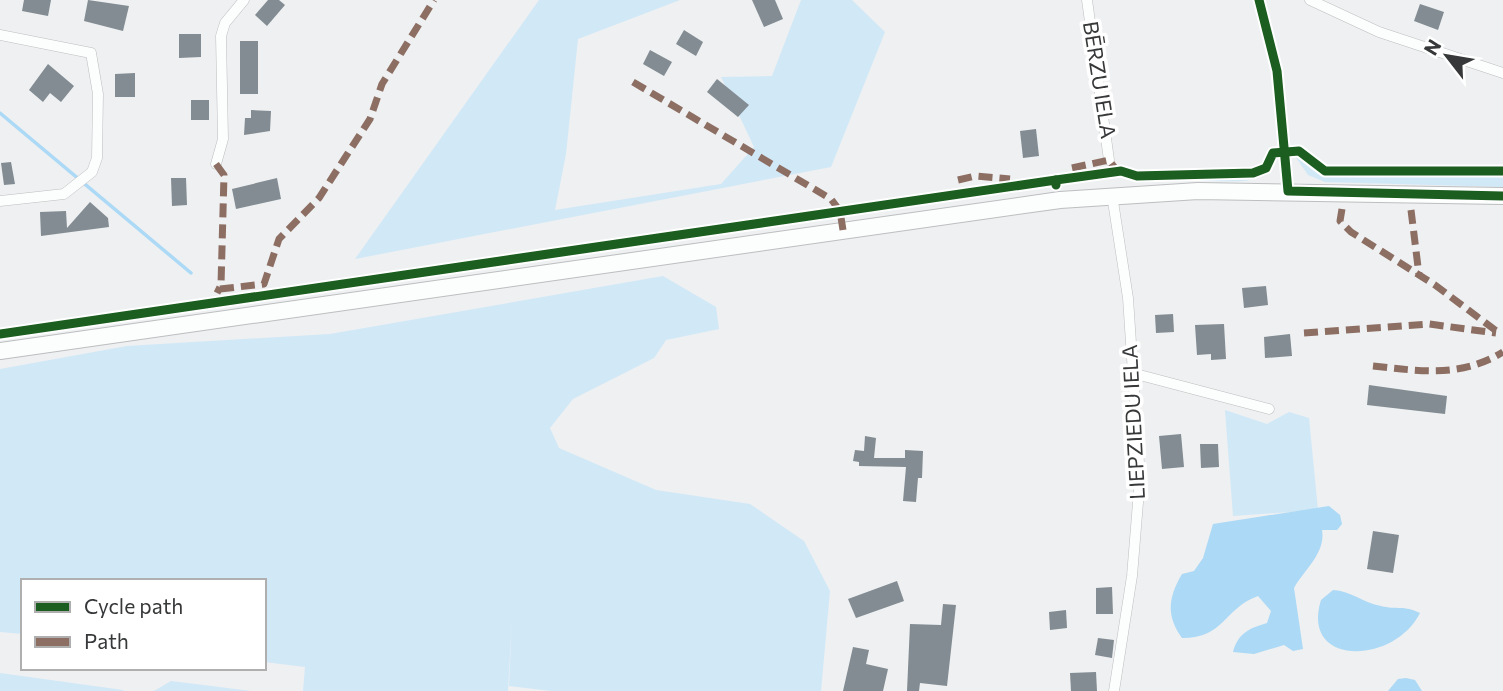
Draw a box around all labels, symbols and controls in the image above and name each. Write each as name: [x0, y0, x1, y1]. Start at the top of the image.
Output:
street label: BĒRZU IELA: [1079, 19, 1122, 140]
north arrow: [1412, 21, 1482, 91]
text: N: [1418, 35, 1446, 59]
street label: LIEPZIEDU IELA: [1116, 344, 1149, 500]
legend: [21, 579, 266, 670]
text: Cycle path: [84, 593, 183, 618]
text: Path: [84, 628, 129, 653]

